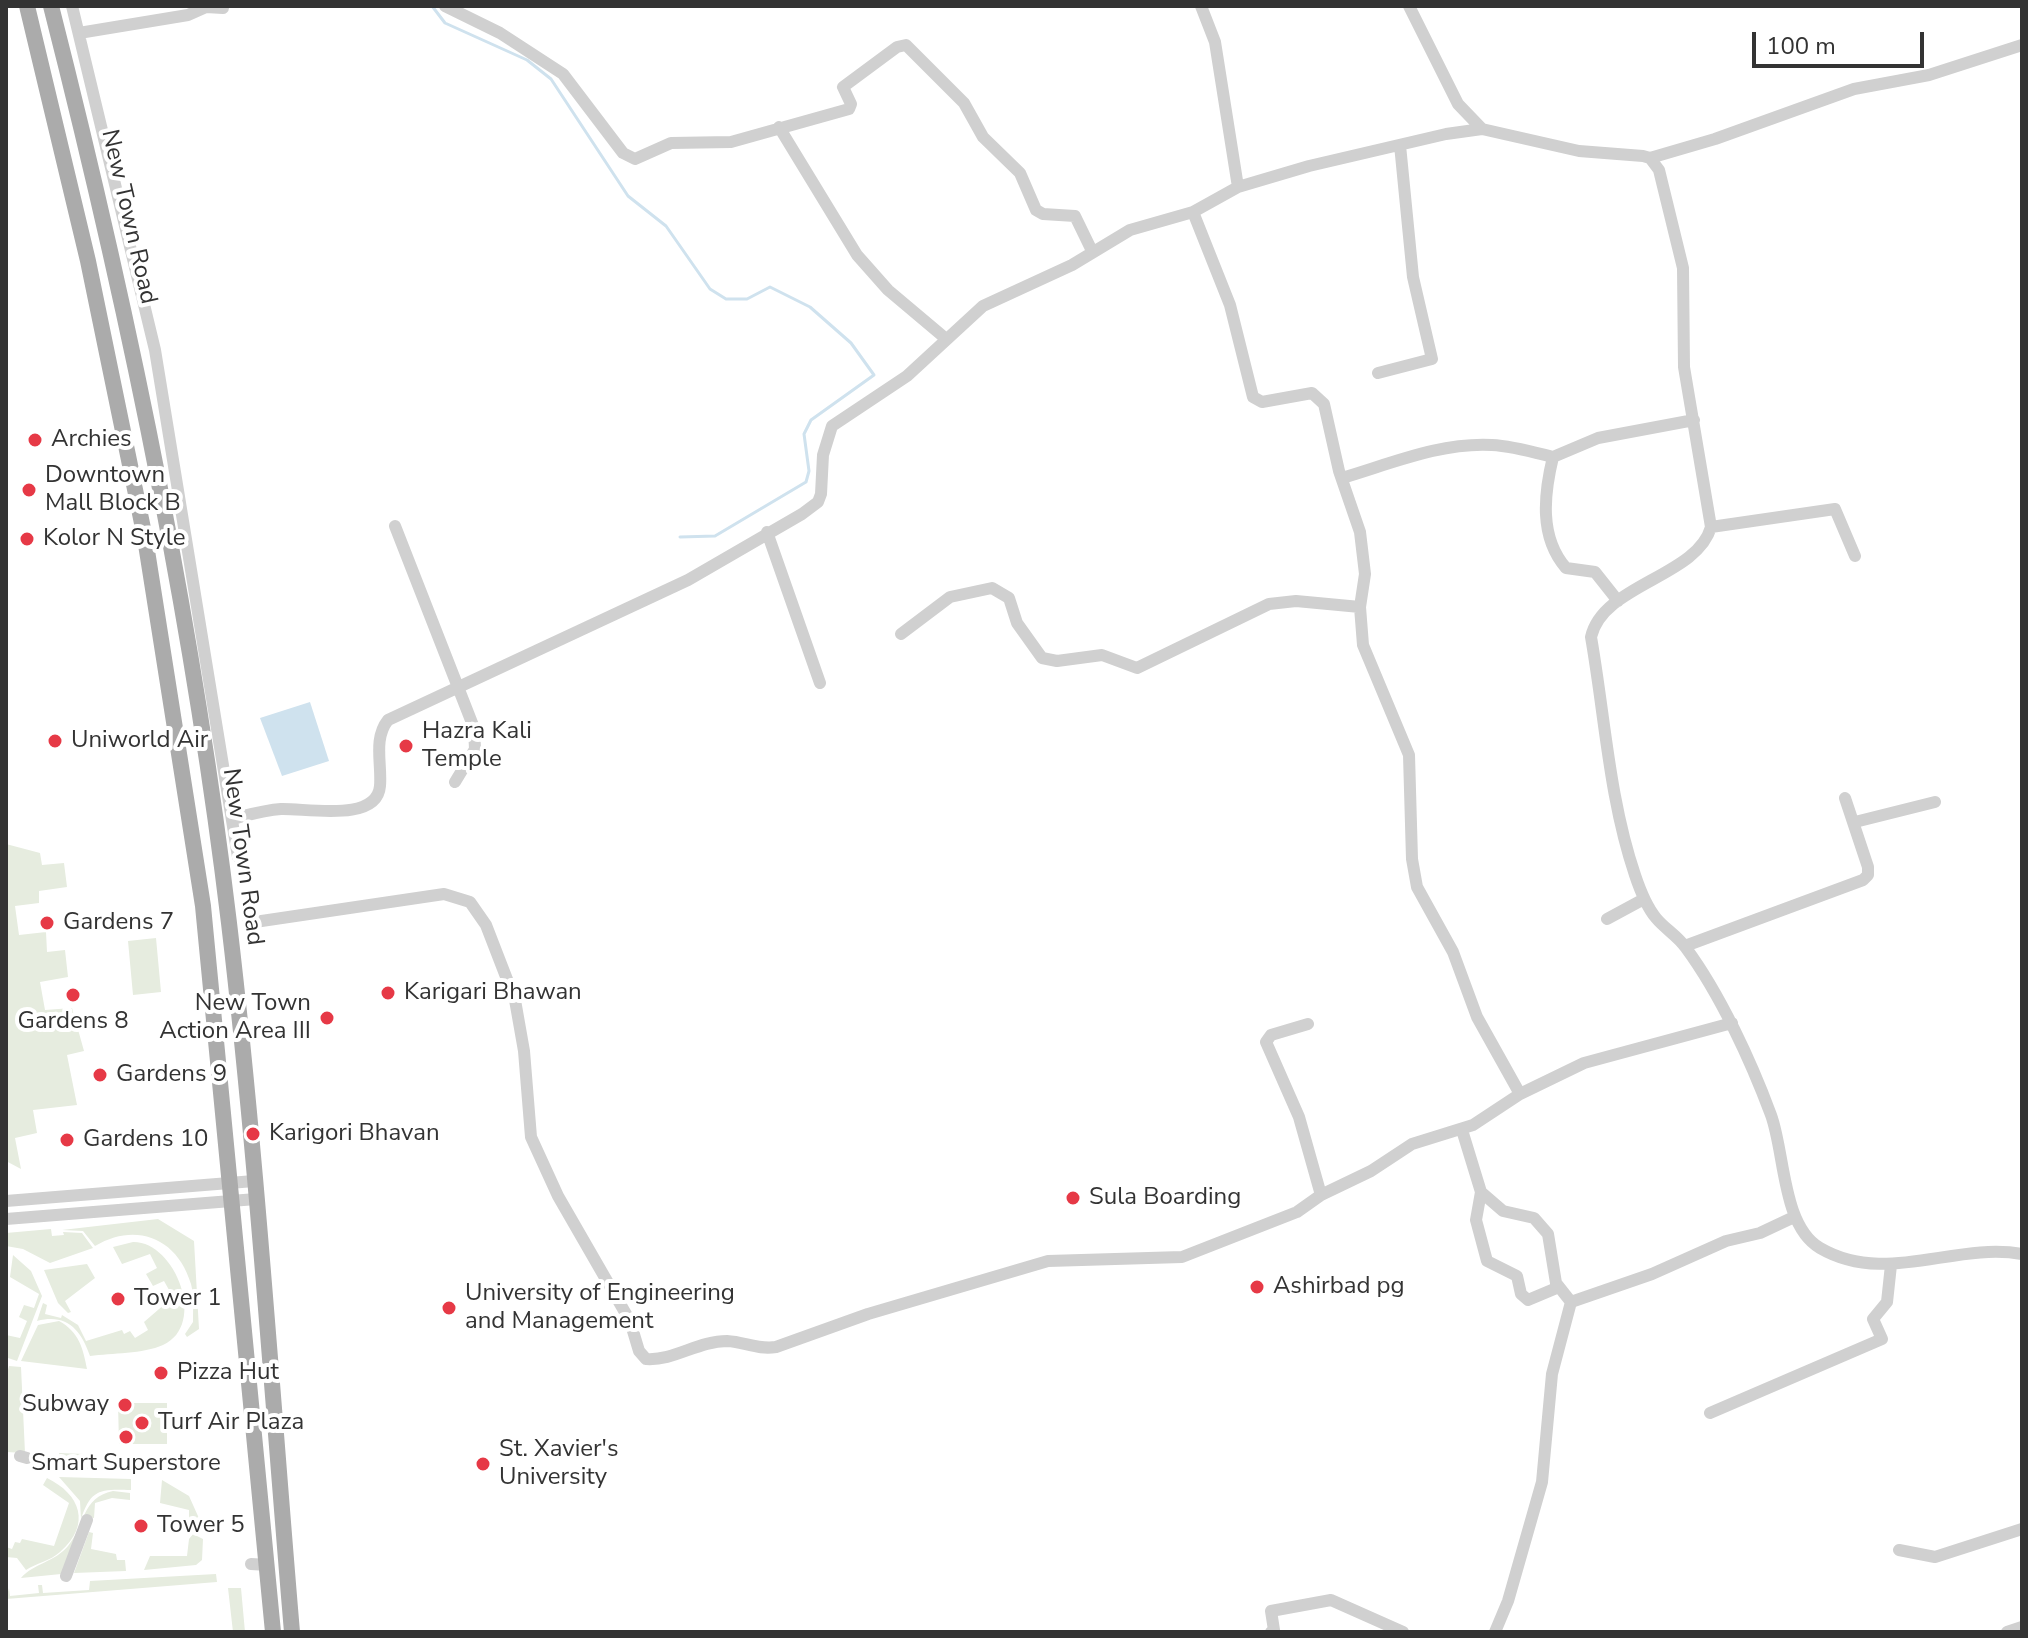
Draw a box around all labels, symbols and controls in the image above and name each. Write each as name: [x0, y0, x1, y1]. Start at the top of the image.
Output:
scale bar: [1756, 16, 1928, 66]
text: 100 m: [1766, 30, 1836, 62]
street label: New Town Road: [94, 127, 162, 307]
place label: Archies: [51, 426, 132, 454]
marker: Archies: [26, 431, 44, 449]
place label: Downtown Mall Block B: [45, 462, 181, 518]
marker: Downtown Mall Block B: [20, 481, 38, 499]
place label: Kolor N Style: [43, 525, 185, 553]
marker: Kolor N Style: [18, 530, 36, 548]
place label: Hazra Kali Temple: [422, 718, 532, 774]
place label: Uniworld Air: [71, 727, 208, 755]
marker: Uniworld Air: [46, 732, 64, 750]
marker: Hazra Kali Temple: [397, 737, 415, 755]
street label: New Town Road: [215, 767, 269, 947]
place label: Gardens 7: [63, 909, 174, 937]
marker: Gardens 7: [38, 914, 56, 932]
place label: Karigari Bhawan: [404, 979, 582, 1007]
marker: Karigari Bhawan: [379, 984, 397, 1002]
marker: Gardens 8: [64, 986, 82, 1004]
place label: New Town Action Area III: [159, 990, 311, 1046]
place label: Gardens 8: [17, 1008, 129, 1036]
marker: New Town Action Area III: [318, 1009, 336, 1027]
place label: Gardens 9: [116, 1061, 227, 1089]
marker: Gardens 9: [91, 1066, 109, 1084]
place label: Karigori Bhavan: [269, 1120, 440, 1148]
marker: Karigori Bhavan: [244, 1125, 262, 1143]
place label: Gardens 10: [83, 1126, 208, 1154]
marker: Gardens 10: [58, 1131, 76, 1149]
place label: Sula Boarding: [1089, 1184, 1241, 1212]
marker: Sula Boarding: [1064, 1189, 1082, 1207]
place label: Ashirbad pg: [1273, 1273, 1405, 1301]
marker: Ashirbad pg: [1248, 1278, 1266, 1296]
place label: University of Engineering and Management: [465, 1280, 735, 1336]
place label: Tower 1: [134, 1285, 222, 1313]
marker: Tower 1: [109, 1290, 127, 1308]
marker: University of Engineering and Management: [440, 1299, 458, 1317]
place label: Pizza Hut: [177, 1359, 279, 1387]
marker: Pizza Hut: [152, 1364, 170, 1382]
place label: Subway: [22, 1391, 109, 1419]
marker: Subway: [116, 1396, 134, 1414]
place label: Turf Air Plaza: [158, 1409, 304, 1437]
marker: Turf Air Plaza: [133, 1414, 151, 1432]
marker: Smart Superstore: [117, 1428, 135, 1446]
place label: St. Xavier's University: [499, 1436, 618, 1492]
place label: Smart Superstore: [31, 1450, 221, 1478]
marker: St. Xavier's University: [474, 1455, 492, 1473]
place label: Tower 5: [157, 1512, 245, 1540]
marker: Tower 5: [132, 1517, 150, 1535]

